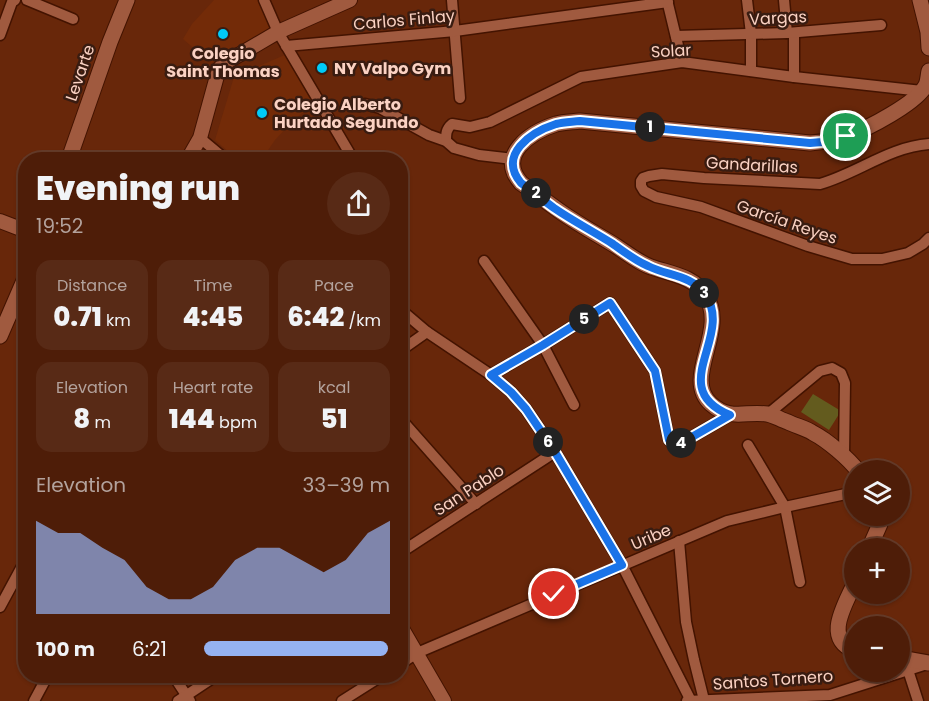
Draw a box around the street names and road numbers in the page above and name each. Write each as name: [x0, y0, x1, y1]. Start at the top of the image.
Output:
street label: Carlos Finlay: [352, 4, 456, 36]
street label: Vargas: [749, 5, 807, 31]
street label: Solar: [650, 38, 692, 64]
street label: Levarte: [60, 42, 100, 104]
street label: Gandarillas: [705, 151, 799, 179]
street label: García Reyes: [734, 194, 840, 250]
street label: San Pablo: [429, 459, 509, 521]
street label: Uribe: [627, 518, 675, 556]
street label: Santos Tornero: [712, 664, 834, 696]

